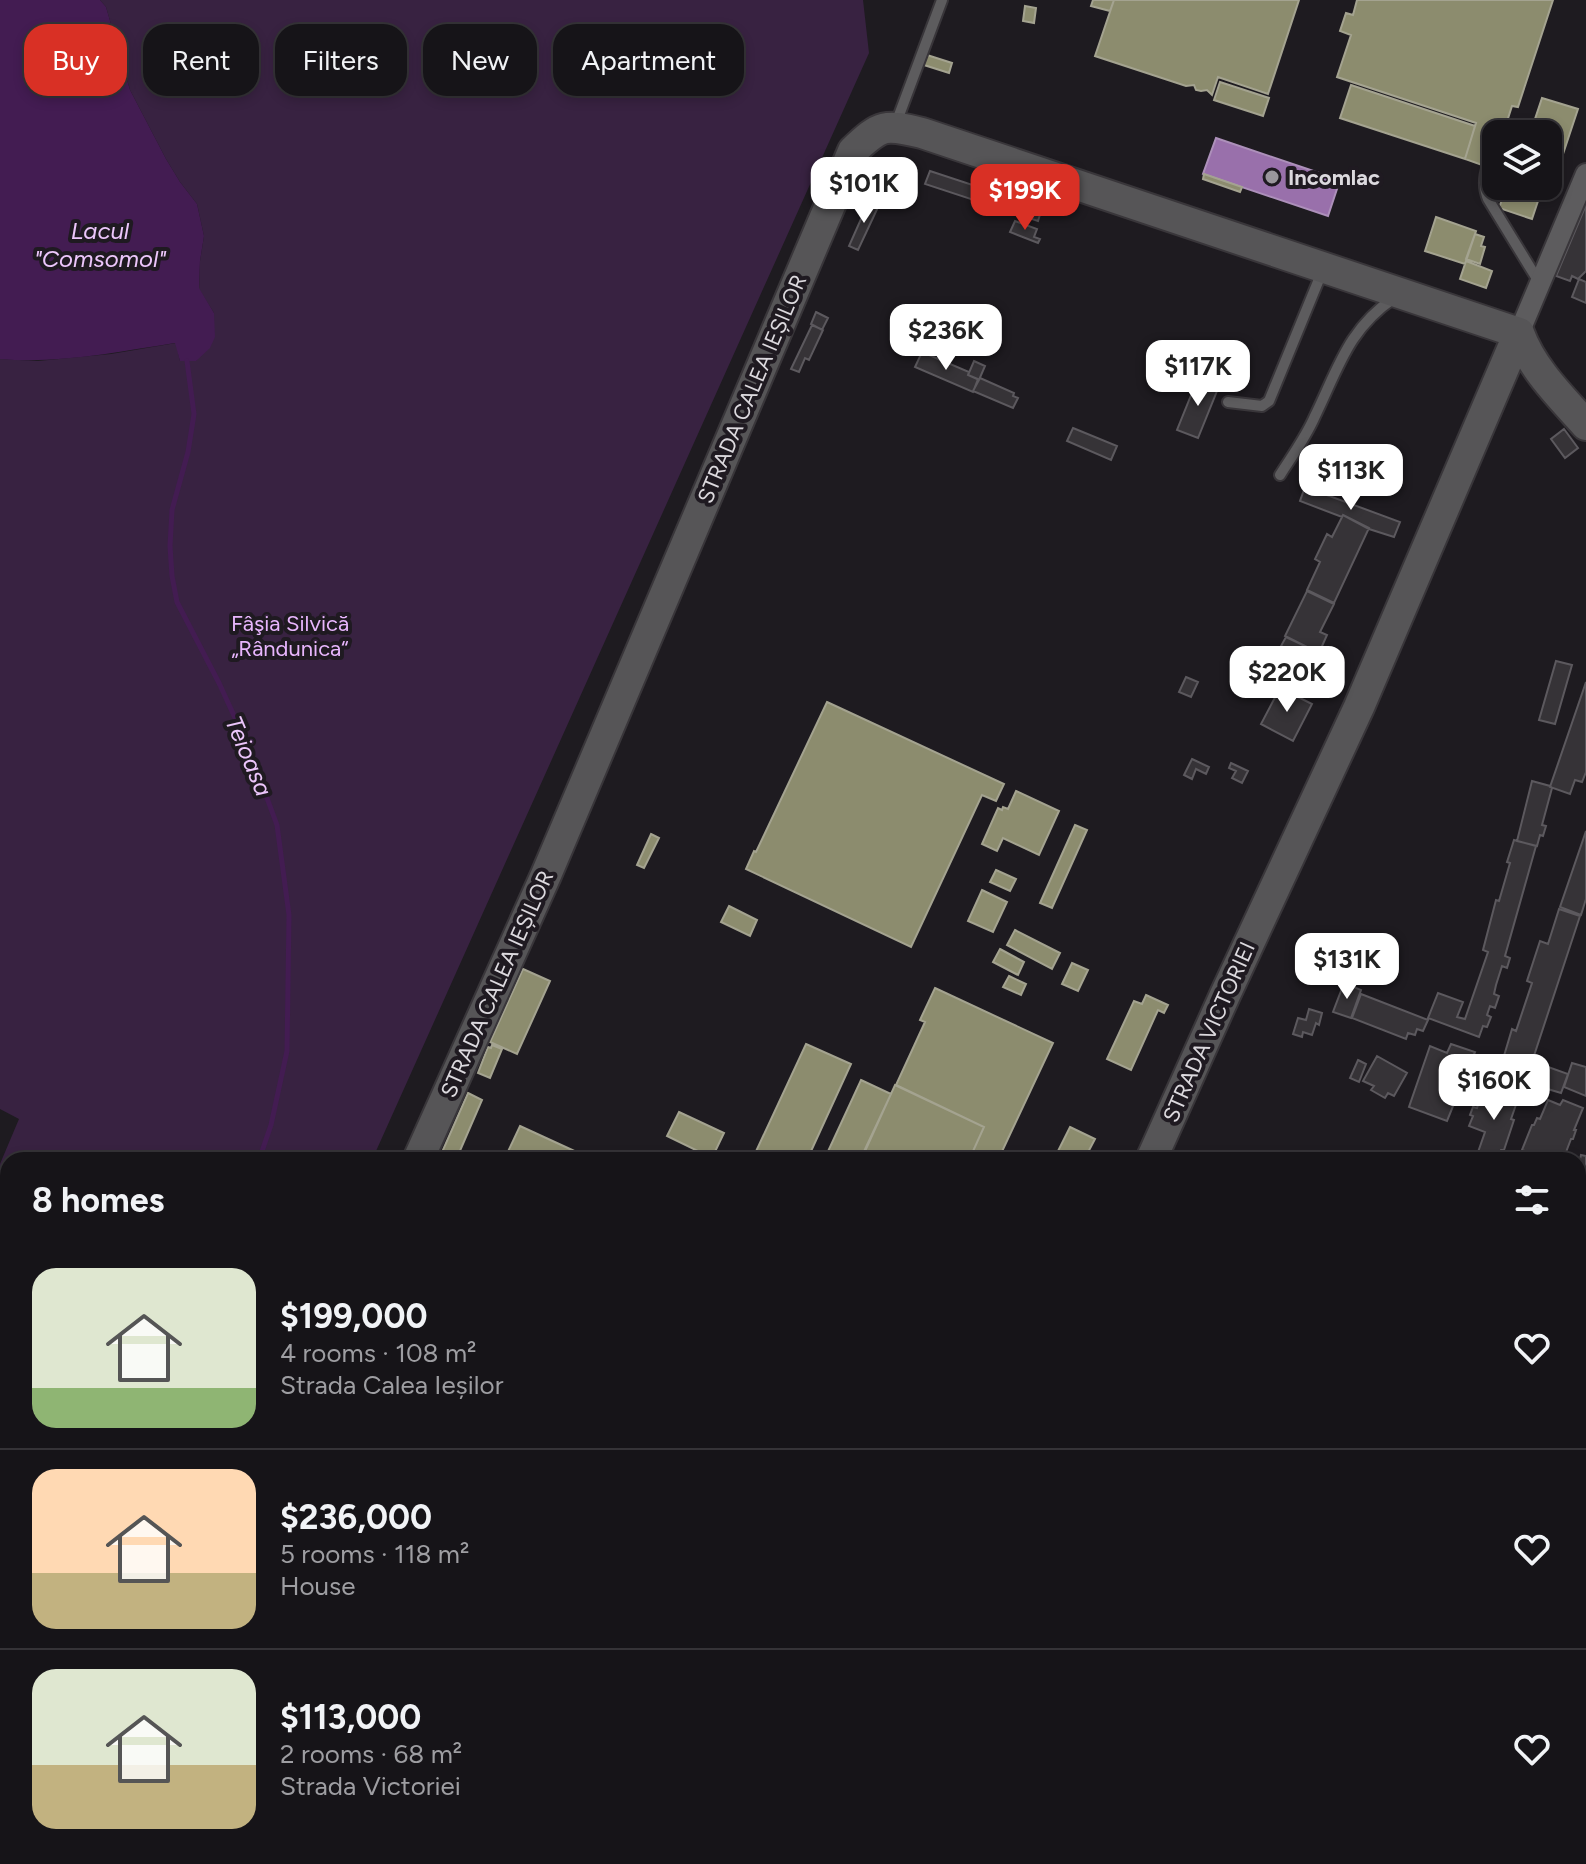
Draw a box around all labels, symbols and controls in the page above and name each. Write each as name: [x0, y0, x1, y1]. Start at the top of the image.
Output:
chip: Buy: [24, 24, 127, 96]
chip: Rent: [143, 24, 259, 96]
chip: Filters: [275, 24, 407, 96]
chip: New: [423, 24, 537, 96]
chip: Apartment: [553, 24, 744, 96]
map controls: [1482, 120, 1562, 200]
button: layers: [1482, 120, 1562, 200]
pin: $101K: [808, 157, 920, 225]
pin: $199K: [969, 164, 1081, 232]
place label: Incomlac: [1288, 164, 1380, 191]
text: $101K: [829, 167, 899, 199]
marker: Incomlac: [1263, 168, 1281, 186]
text: $199K: [989, 174, 1061, 206]
water label: Lacul "Comsomol": [34, 216, 167, 273]
street label: STRADA CALEA IEȘILOR: [692, 271, 812, 507]
pin: $236K: [890, 304, 1002, 372]
text: $236K: [908, 314, 984, 346]
pin: $117K: [1142, 340, 1254, 408]
text: $117K: [1164, 350, 1232, 382]
pin: $113K: [1295, 444, 1407, 512]
text: $113K: [1317, 454, 1385, 486]
park label: Fâşia Silvică „Rândunica“: [231, 610, 349, 662]
pin: $220K: [1231, 646, 1343, 714]
text: $220K: [1248, 656, 1326, 688]
water label: Teioasa: [219, 712, 279, 800]
street label: STRADA CALEA IEȘILOR: [435, 866, 559, 1102]
pin: $131K: [1291, 933, 1403, 1001]
street label: STRADA VICTORIEI: [1157, 938, 1261, 1126]
text: $131K: [1313, 943, 1381, 975]
pin: $160K: [1438, 1054, 1550, 1122]
text: $160K: [1457, 1064, 1531, 1096]
icon: filters: [1510, 1178, 1554, 1222]
text: 8 homes: [32, 1180, 164, 1221]
text: $199,000: [280, 1296, 427, 1337]
icon: home: [96, 1300, 192, 1396]
icon: heart: [1510, 1326, 1554, 1370]
text: 4 rooms · 108 m²: [280, 1337, 477, 1369]
text: Strada Calea Ieșilor: [280, 1369, 503, 1401]
text: $236,000: [280, 1497, 432, 1538]
icon: home: [96, 1501, 192, 1597]
icon: heart: [1510, 1527, 1554, 1571]
text: 5 rooms · 118 m²: [280, 1538, 469, 1570]
text: House: [280, 1570, 355, 1602]
text: $113,000: [280, 1697, 421, 1738]
icon: home: [96, 1701, 192, 1797]
icon: heart: [1510, 1727, 1554, 1771]
text: 2 rooms · 68 m²: [280, 1738, 462, 1770]
text: Strada Victoriei: [280, 1770, 461, 1802]

